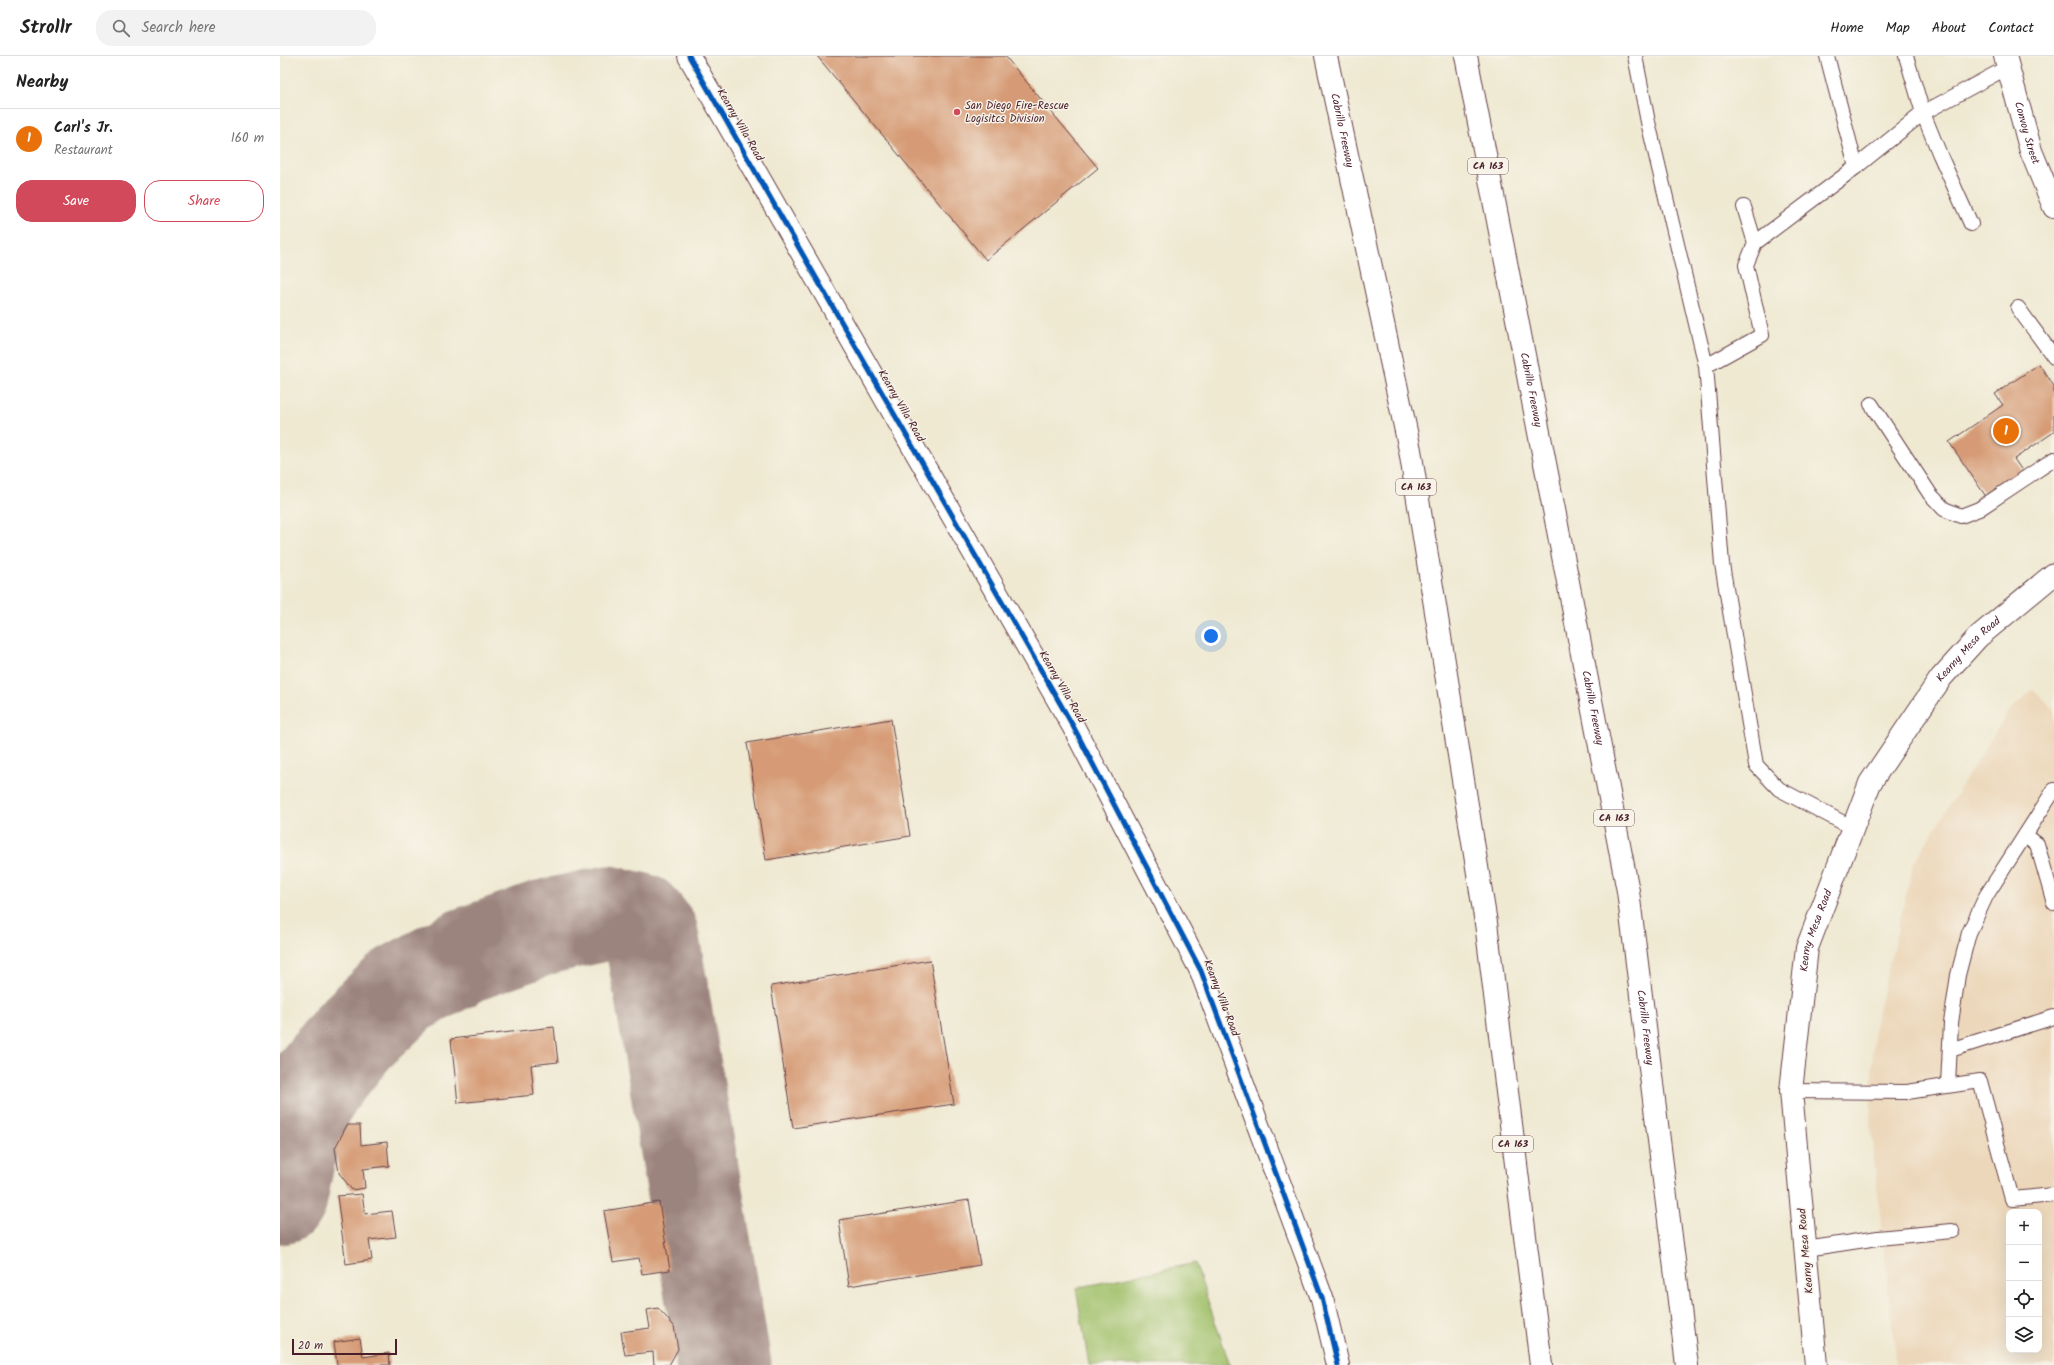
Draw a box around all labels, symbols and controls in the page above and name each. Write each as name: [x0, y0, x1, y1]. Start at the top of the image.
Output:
search box: [96, 10, 376, 46]
text: Strollr: [20, 13, 72, 43]
text: Search here: [142, 16, 216, 40]
icon: search: [110, 17, 132, 39]
text: Home: [1830, 17, 1864, 39]
text: Map: [1886, 17, 1910, 39]
text: About: [1932, 17, 1966, 39]
text: Contact: [1988, 17, 2034, 39]
text: Nearby: [16, 69, 68, 96]
street label: Kearny Villa Road: [712, 85, 768, 165]
street label: Cabrillo Freeway: [1325, 91, 1359, 170]
place label: San Diego Fire-Rescue Logisitcs Division: [965, 97, 1069, 128]
street label: Convoy Street: [2009, 100, 2045, 168]
marker: San Diego Fire-Rescue Logisitcs Division: [952, 107, 962, 117]
text: Carl's Jr.: [54, 116, 113, 140]
text: 1: [27, 128, 31, 149]
text: 160 m: [231, 128, 264, 149]
text: Restaurant: [54, 140, 113, 161]
road number: CA 163: [1468, 158, 1508, 174]
button: Save: [16, 180, 136, 222]
button: Share: [144, 180, 264, 222]
street label: Cabrillo Freeway: [1515, 351, 1547, 429]
street label: Kearny Villa Road: [873, 366, 929, 446]
pin: 1: [1993, 416, 2019, 446]
road number: CA 163: [1396, 479, 1436, 495]
street label: Kearny Mesa Road: [1932, 612, 2005, 686]
your location: [1201, 626, 1221, 646]
street label: Kearny Villa Road: [1034, 647, 1090, 727]
street label: Cabrillo Freeway: [1576, 669, 1609, 748]
road number: CA 163: [1594, 810, 1634, 826]
street label: Kearny Mesa Road: [1795, 887, 1838, 973]
street label: Kearny Villa Road: [1198, 957, 1244, 1040]
street label: Cabrillo Freeway: [1631, 989, 1659, 1067]
road number: CA 163: [1493, 1136, 1533, 1152]
street label: Kearny Mesa Road: [1793, 1207, 1819, 1294]
map controls: [2006, 1209, 2042, 1353]
button: +: [2006, 1209, 2042, 1245]
button: −: [2006, 1245, 2042, 1281]
button: locate: [2006, 1281, 2042, 1317]
button: layers: [2006, 1317, 2042, 1353]
scale bar: [292, 1337, 397, 1356]
text: 20 m: [298, 1337, 323, 1355]

